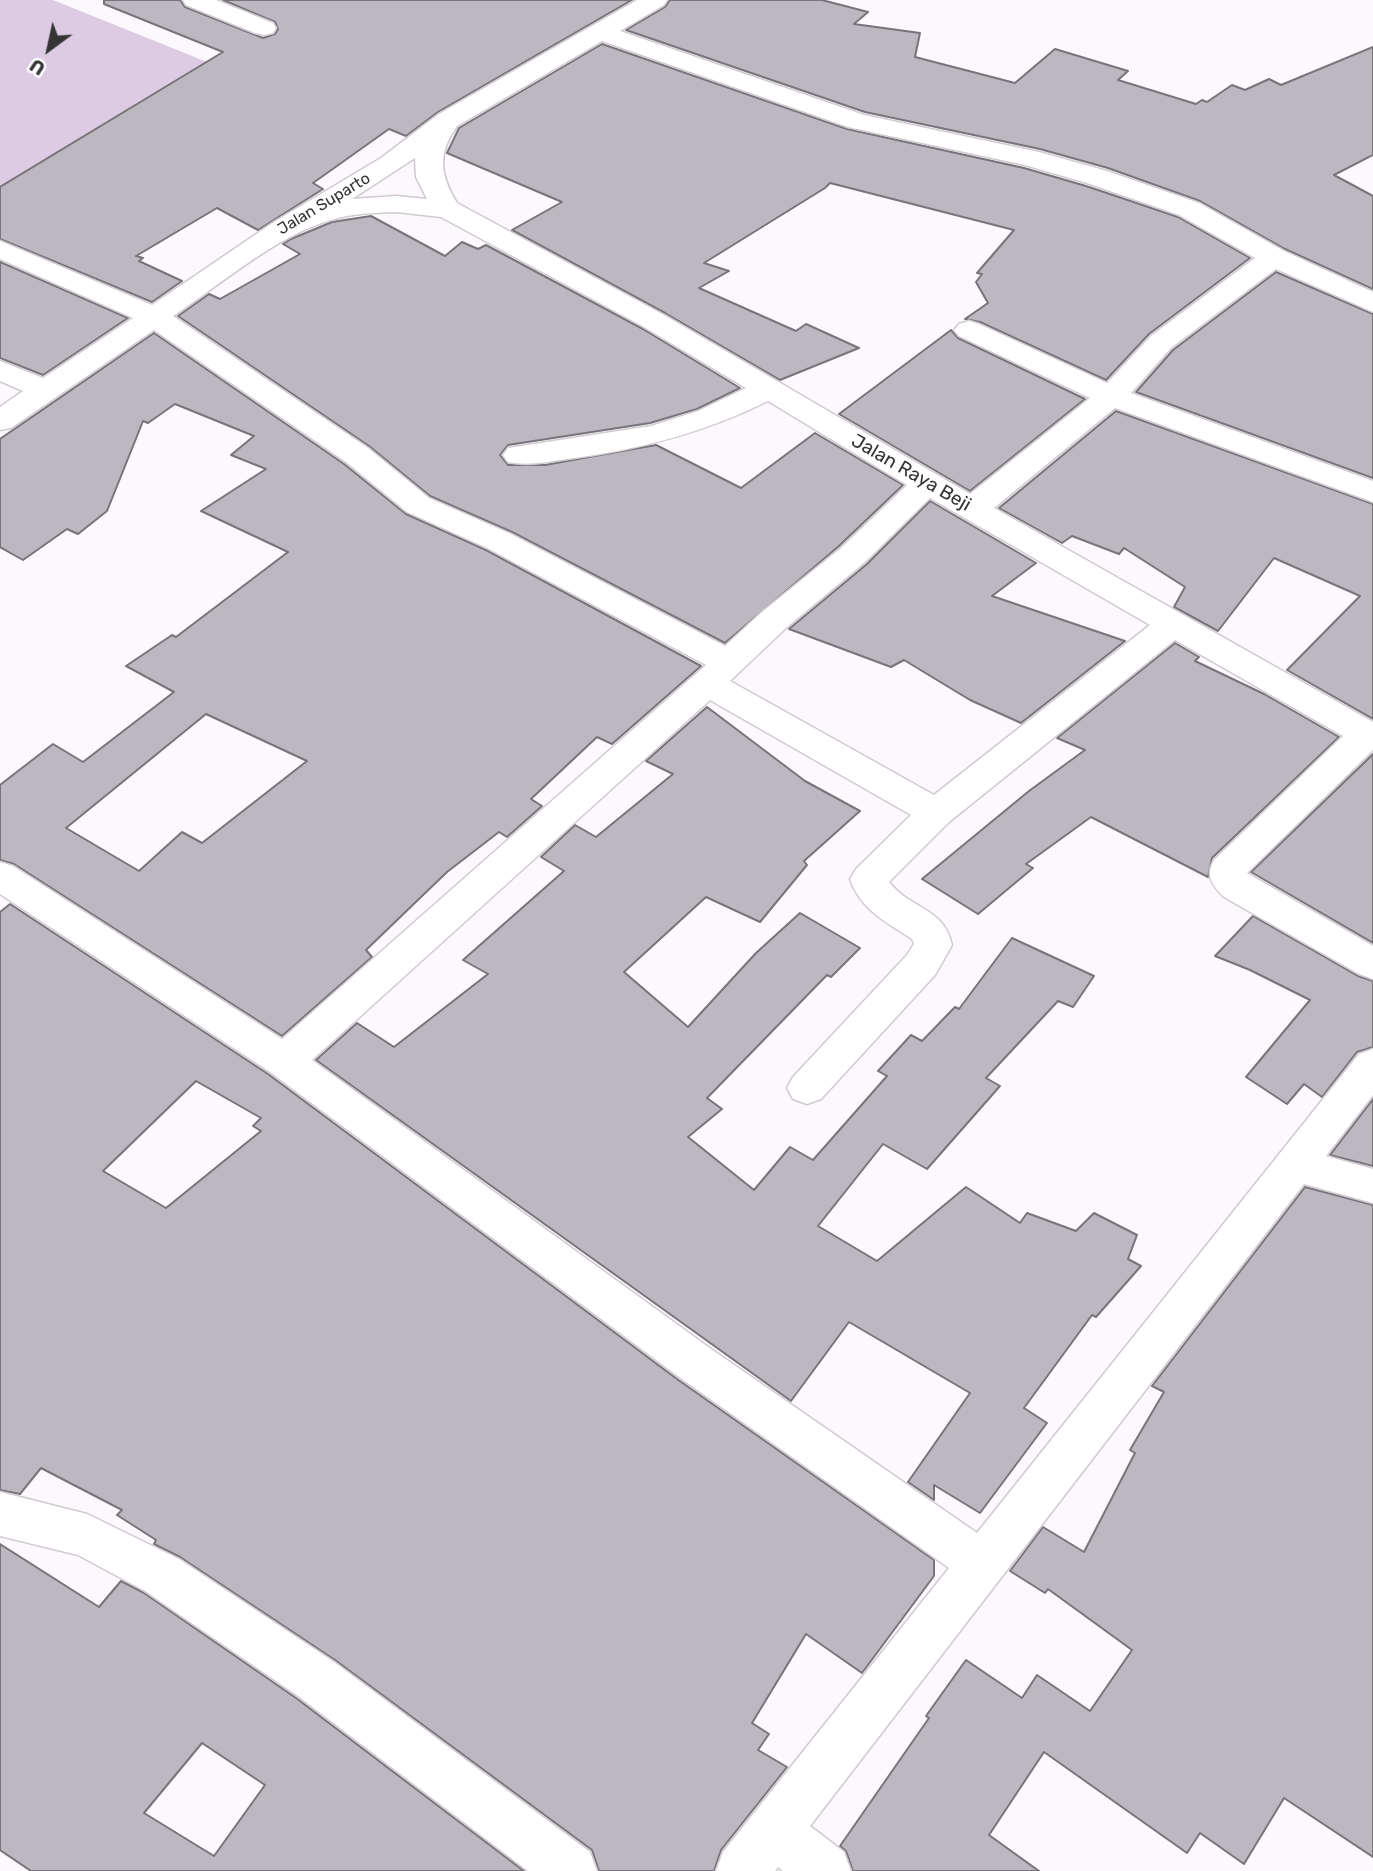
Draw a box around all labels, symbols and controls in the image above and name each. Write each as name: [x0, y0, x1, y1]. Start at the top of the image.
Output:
north arrow: [14, 14, 84, 84]
text: U: [25, 54, 49, 80]
street label: Jalan Suparto: [274, 169, 374, 239]
street label: Jalan Raya Beji: [847, 430, 975, 516]

